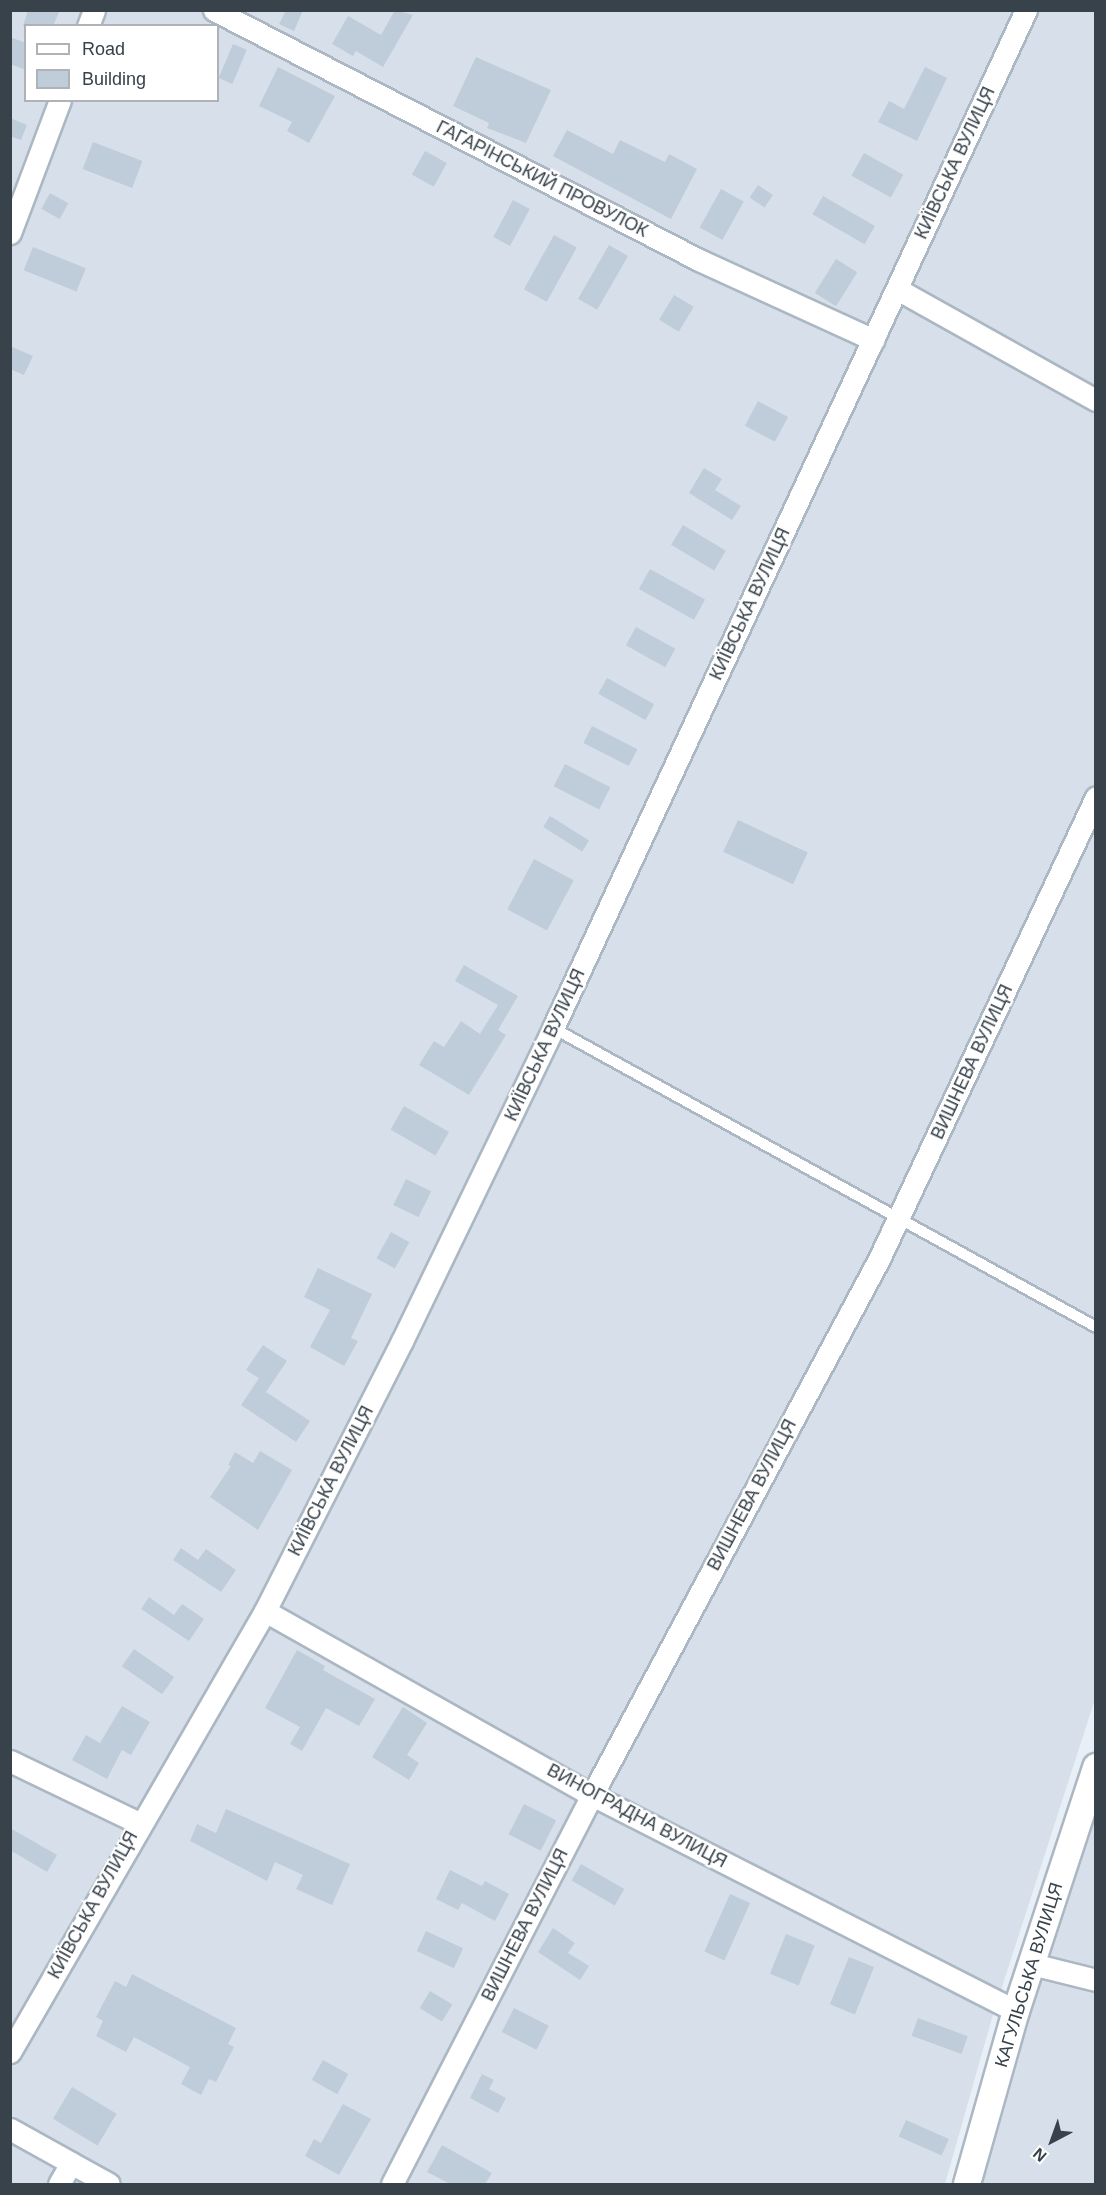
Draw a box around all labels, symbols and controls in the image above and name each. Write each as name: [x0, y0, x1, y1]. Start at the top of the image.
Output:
legend: [24, 24, 219, 102]
text: Road: [82, 39, 125, 59]
text: Building: [82, 69, 146, 89]
street label: КИЇВСЬКА ВУЛИЦЯ: [910, 83, 1000, 243]
street label: ГАГАРІНСЬКИЙ ПРОВУЛОК: [433, 116, 651, 242]
street label: КИЇВСЬКА ВУЛИЦЯ: [705, 524, 795, 684]
street label: КИЇВСЬКА ВУЛИЦЯ: [500, 965, 590, 1125]
street label: ВИШНЕВА ВУЛИЦЯ: [927, 981, 1017, 1143]
street label: КИЇВСЬКА ВУЛИЦЯ: [284, 1402, 378, 1560]
street label: ВИШНЕВА ВУЛИЦЯ: [703, 1416, 801, 1574]
street label: ВИНОГРАДНА ВУЛИЦЯ: [543, 1759, 731, 1873]
street label: КИЇВСЬКА ВУЛИЦЯ: [43, 1827, 143, 1983]
street label: ВИШНЕВА ВУЛИЦЯ: [477, 1845, 573, 2005]
street label: КАГУЛЬСЬКА ВУЛИЦЯ: [991, 1880, 1067, 2070]
north arrow: [1022, 2111, 1082, 2171]
text: N: [1030, 2145, 1050, 2165]

